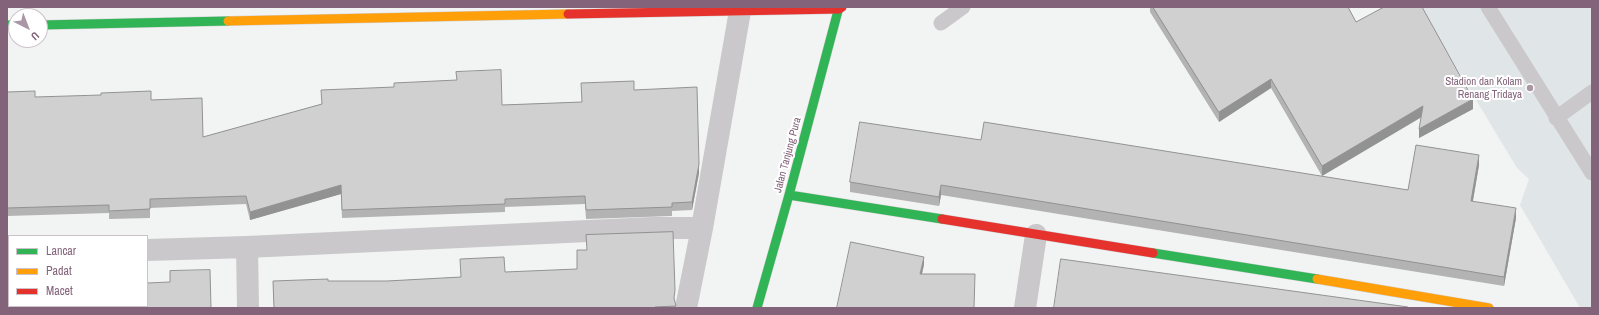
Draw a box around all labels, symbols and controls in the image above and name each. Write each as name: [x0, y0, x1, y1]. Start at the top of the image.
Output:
north arrow: [8, 8, 48, 48]
text: U: [28, 29, 42, 44]
place label: Stadion dan Kolam Renang Tridaya: [1445, 75, 1522, 101]
marker: Stadion dan Kolam Renang Tridaya: [1525, 83, 1535, 93]
street label: Jalan Tanjung Pura: [772, 116, 804, 194]
legend: [8, 235, 148, 307]
text: Lancar: [46, 243, 76, 259]
text: Padat: [46, 263, 72, 279]
text: Macet: [46, 283, 73, 299]

